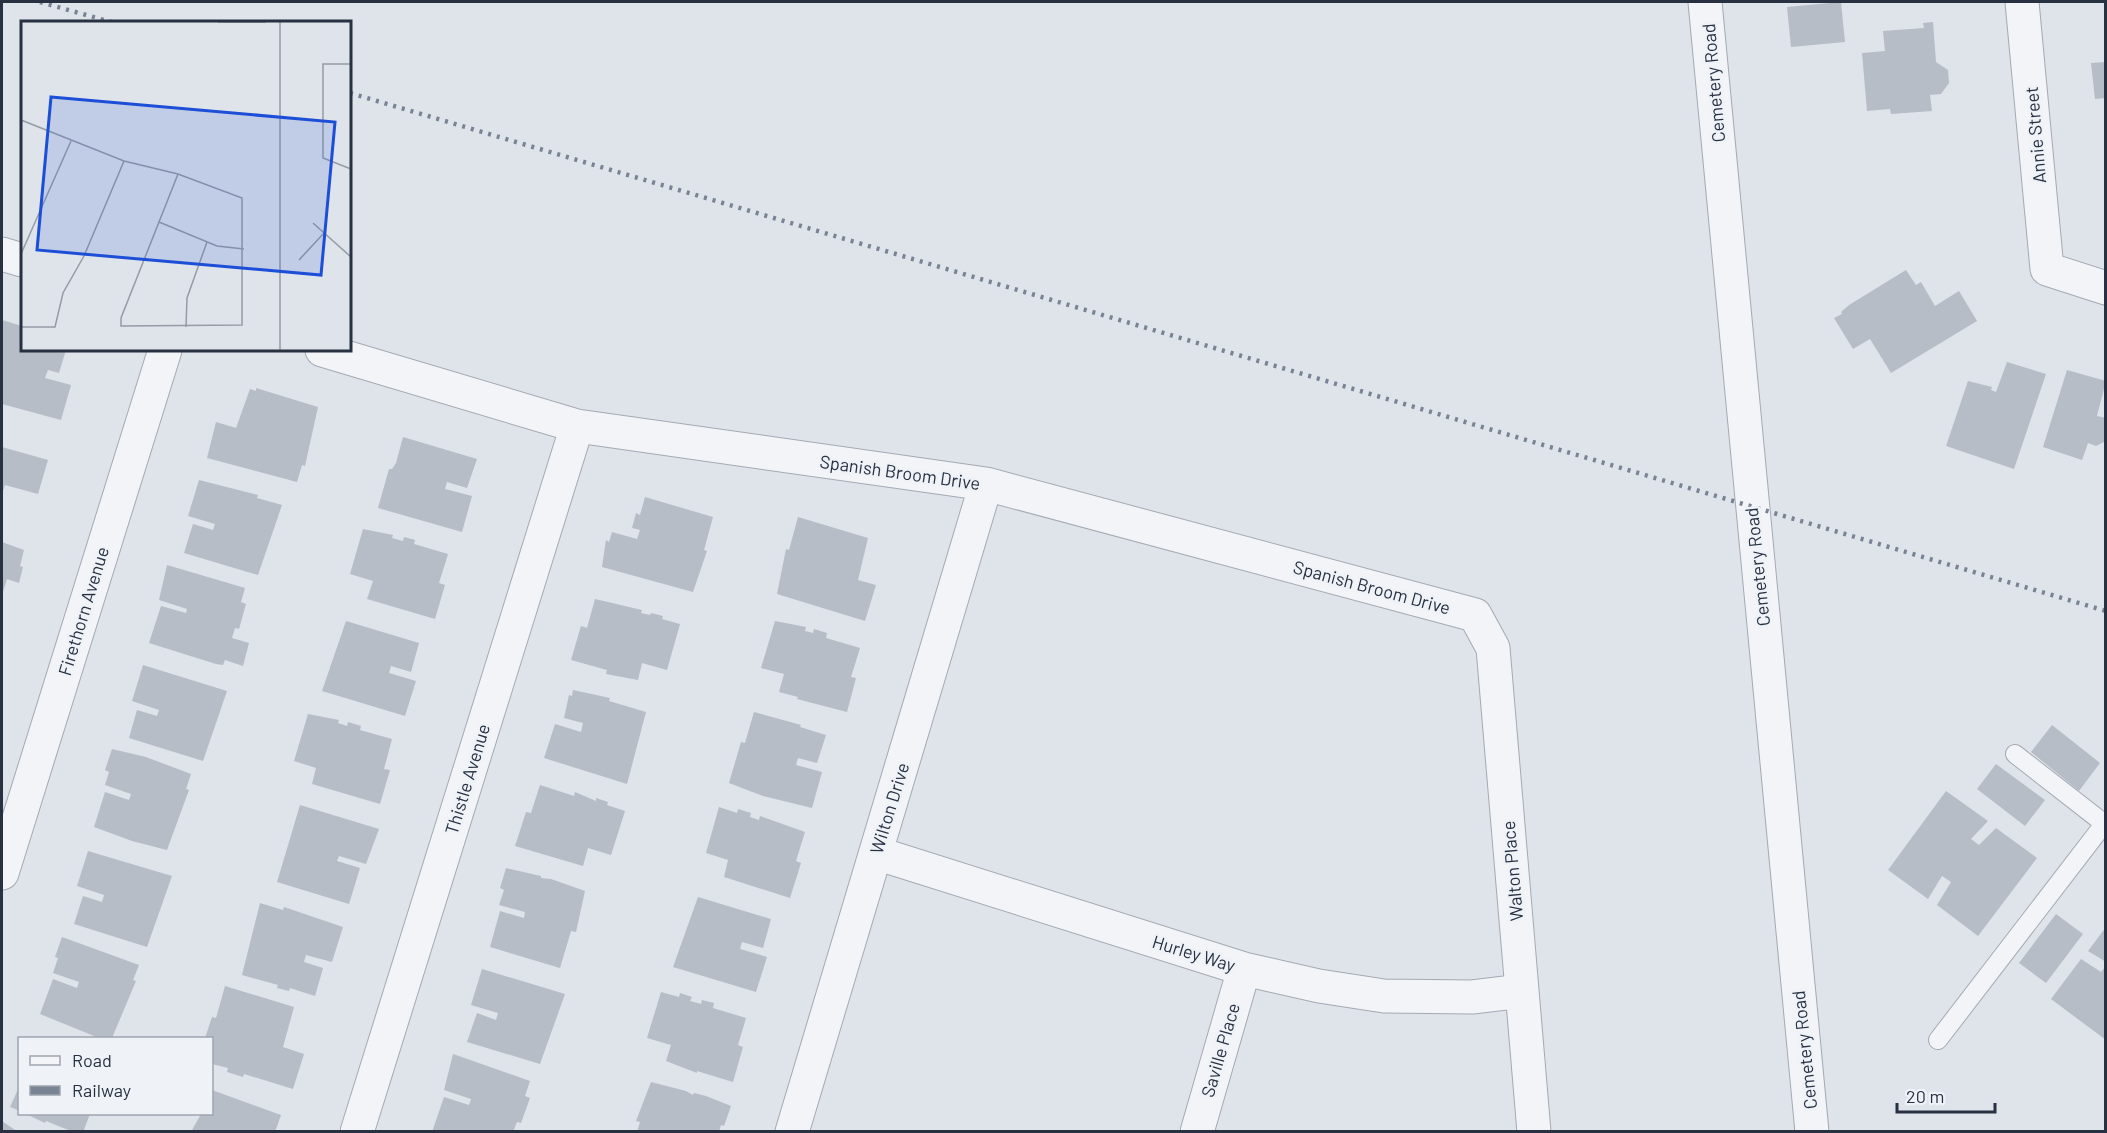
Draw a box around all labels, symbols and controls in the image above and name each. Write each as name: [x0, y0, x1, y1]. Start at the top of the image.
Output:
inset map: [21, 21, 351, 351]
street label: Cemetery Road: [1697, 23, 1729, 143]
street label: Annie Street: [2020, 86, 2050, 184]
street label: Spanish Broom Drive: [818, 450, 982, 494]
street label: Cemetery Road: [1740, 506, 1774, 628]
street label: Firethorn Avenue: [53, 544, 113, 678]
street label: Spanish Broom Drive: [1291, 555, 1453, 619]
street label: Thistle Avenue: [440, 721, 494, 837]
street label: Wilton Drive: [865, 760, 913, 856]
street label: Walton Place: [1497, 820, 1527, 922]
street label: Hurley Way: [1150, 930, 1238, 976]
street label: Cemetery Road: [1787, 989, 1821, 1111]
street label: Saville Place: [1196, 1000, 1244, 1100]
legend: [18, 1037, 213, 1115]
text: Road: [72, 1049, 112, 1071]
scale bar: [1897, 1076, 1994, 1114]
text: Railway: [72, 1079, 131, 1101]
text: 20 m: [1906, 1085, 1944, 1107]

